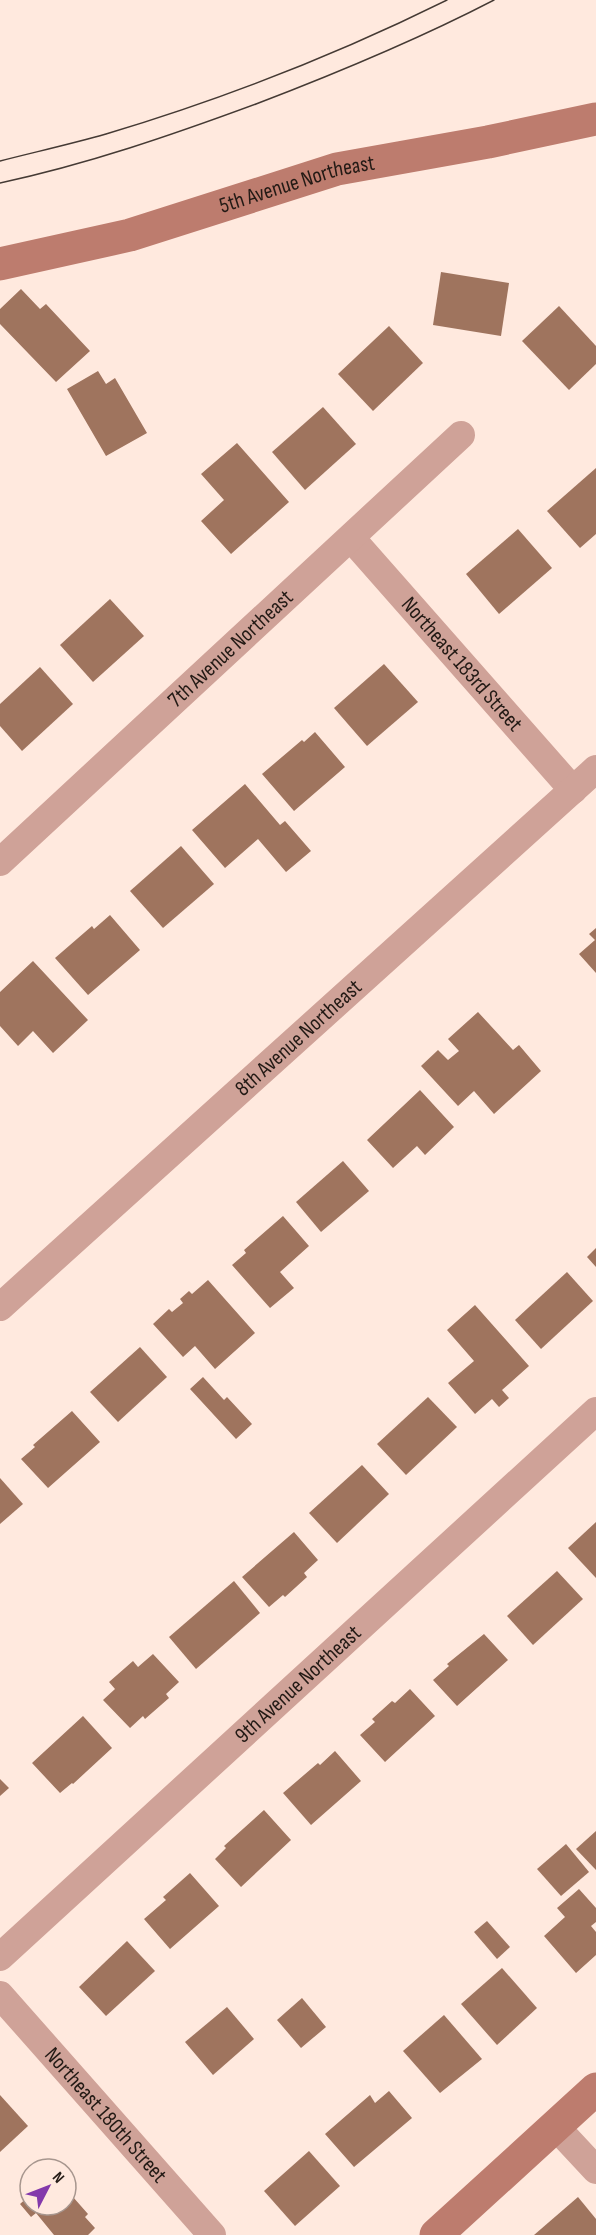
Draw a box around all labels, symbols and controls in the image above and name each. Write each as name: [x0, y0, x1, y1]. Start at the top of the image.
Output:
street label: 5th Avenue Northeast: [216, 149, 377, 219]
street label: 7th Avenue Northeast: [162, 584, 299, 713]
street label: Northeast 183rd Street: [396, 591, 529, 737]
street label: 8th Avenue Northeast: [229, 973, 368, 1102]
street label: 9th Avenue Northeast: [229, 1619, 367, 1749]
street label: Northeast 180th Street: [40, 2042, 172, 2188]
north arrow: [18, 2157, 78, 2217]

